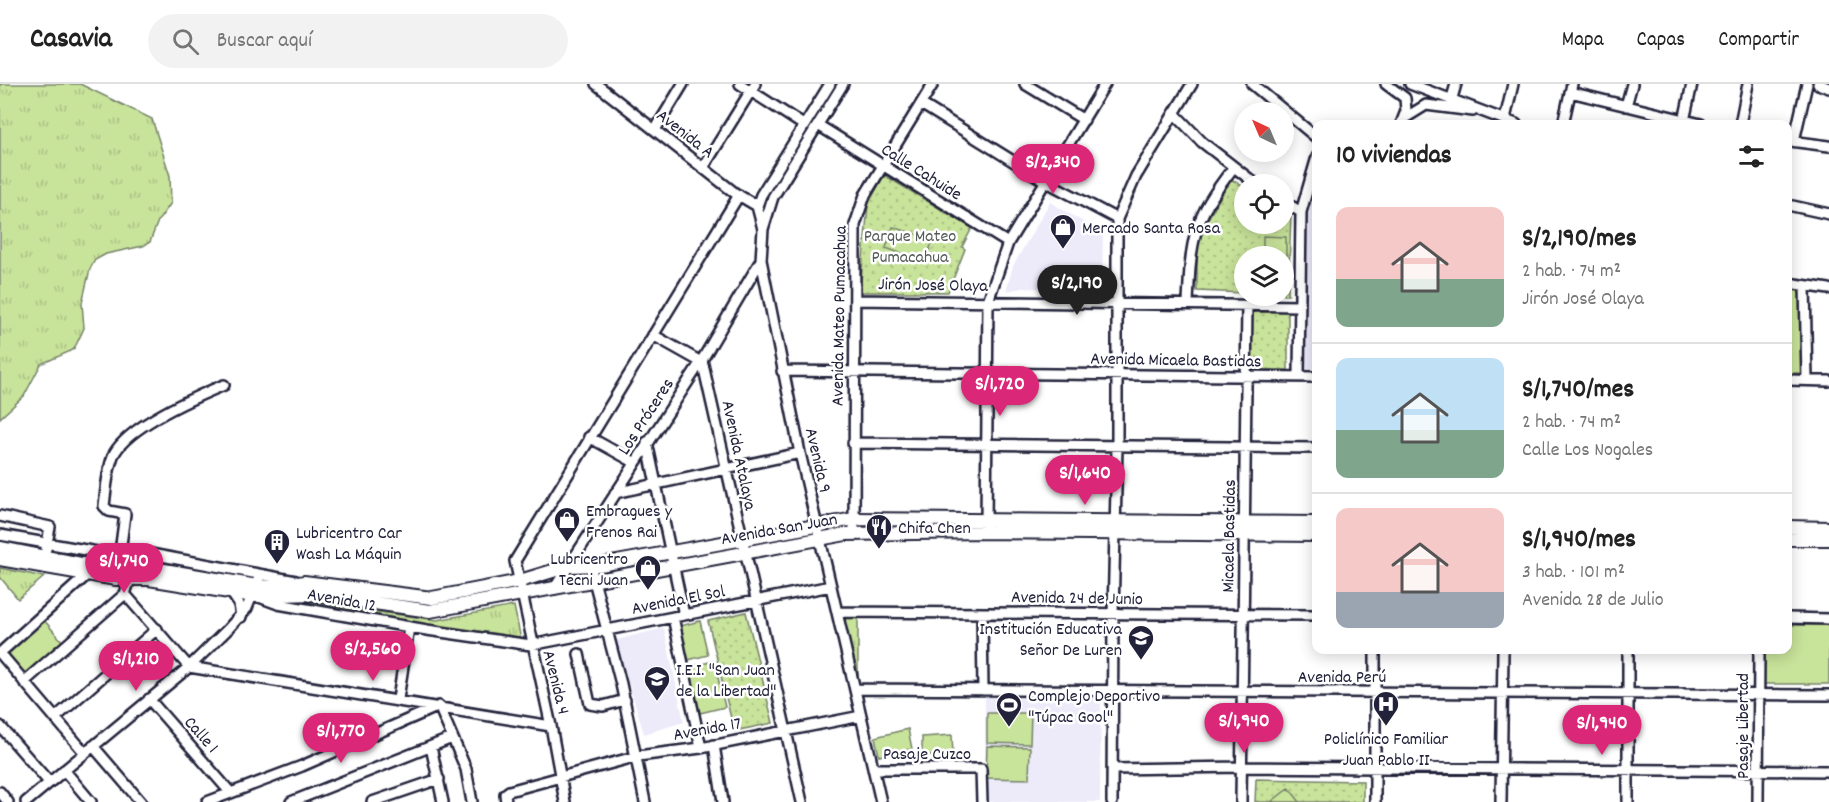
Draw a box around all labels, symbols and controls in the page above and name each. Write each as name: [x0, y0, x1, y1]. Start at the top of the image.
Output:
search box: [148, 14, 568, 68]
text: Casavia: [30, 21, 112, 61]
icon: search: [169, 25, 202, 58]
text: Buscar aquí: [217, 26, 312, 57]
text: Mapa: [1562, 26, 1604, 56]
text: Capas: [1637, 26, 1685, 56]
text: Compartir: [1718, 26, 1799, 56]
north arrow: [1234, 102, 1294, 162]
map controls: [1234, 102, 1294, 306]
street label: Avenida A: [650, 104, 719, 166]
street label: Calle Cahuide: [875, 138, 966, 208]
text: 10 viviendas: [1336, 138, 1452, 175]
icon: filters: [1735, 140, 1768, 173]
pin: S/2,340: [998, 144, 1108, 195]
text: S/2,340: [1025, 149, 1081, 177]
button: locate: [1234, 174, 1294, 234]
shop icon: Mercado Santa Rosa: [1048, 212, 1078, 250]
place label: Mercado Santa Rosa: [1082, 217, 1221, 242]
text: S/2,190/mes: [1522, 221, 1637, 258]
street label: Avenida Mateo Pumacahua: [826, 225, 855, 406]
park label: Parque Mateo Pumacahua: [864, 225, 956, 271]
icon: home: [1384, 231, 1456, 303]
button: layers: [1234, 246, 1294, 306]
text: 2 hab. · 74 m²: [1522, 258, 1621, 286]
pin: S/2,190: [1022, 265, 1132, 316]
text: S/2,190: [1051, 270, 1103, 298]
street label: Jirón José Olaya: [878, 273, 989, 300]
text: Jirón José Olaya: [1522, 286, 1644, 314]
street label: Avenida Micaela Bastidas: [1090, 348, 1262, 375]
pin: S/1,720: [945, 366, 1055, 417]
text: S/1,720: [975, 371, 1025, 399]
text: S/1,740/mes: [1522, 372, 1634, 409]
street label: Los Próceres: [613, 374, 681, 461]
icon: home: [1384, 382, 1456, 454]
street label: Avenida Atalaya: [714, 399, 761, 513]
text: 2 hab. · 74 m²: [1522, 409, 1621, 437]
street label: Avenida 9: [797, 426, 836, 496]
text: Calle Los Nogales: [1522, 437, 1653, 465]
pin: S/1,640: [1030, 455, 1140, 506]
text: S/1,640: [1059, 460, 1111, 488]
street label: Micaela Bastidas: [1217, 479, 1244, 593]
place label: Embragues y Frenos Rai: [586, 500, 673, 546]
shop icon: Embragues y Frenos Rai: [552, 505, 582, 543]
street label: Avenida San Juan: [719, 508, 840, 553]
restaurant icon: Chifa Chen: [864, 512, 894, 550]
place label: Chifa Chen: [898, 517, 971, 542]
place label: Lubricentro Car Wash La Máquin: [296, 522, 402, 568]
text: S/1,940/mes: [1522, 522, 1636, 559]
building icon: Lubricentro Car Wash La Máquin: [262, 527, 292, 565]
icon: home: [1384, 532, 1456, 604]
pin: S/1,740: [69, 543, 179, 594]
text: S/1,740: [99, 548, 149, 576]
place label: Lubricentro Tecni Juan: [550, 548, 628, 594]
shop icon: Lubricentro Tecni Juan: [633, 553, 663, 591]
text: 3 hab. · 101 m²: [1522, 559, 1625, 587]
street label: Avenida El Sol: [630, 580, 728, 623]
street label: Avenida 12: [305, 583, 378, 620]
street label: Avenida 24 de Junio: [1011, 586, 1143, 613]
text: Avenida 28 de Julio: [1522, 587, 1664, 615]
place label: Institución Educativa Señor De Luren: [979, 618, 1123, 664]
school or university icon: Institución Educativa Señor De Luren: [1126, 623, 1156, 661]
pin: S/2,560: [318, 631, 428, 682]
text: S/2,560: [344, 636, 402, 664]
pin: S/1,210: [81, 641, 191, 692]
text: S/1,210: [113, 646, 159, 674]
street label: Avenida 4: [535, 648, 575, 717]
place label: I.E.I. "San Juan de la Libertad": [676, 659, 776, 705]
school or university icon: I.E.I. "San Juan de la Libertad": [642, 664, 672, 702]
street label: Avenida Perú: [1298, 666, 1386, 691]
street label: Pasaje Libertad: [1732, 673, 1757, 779]
place label: Complejo Deportivo "Túpac Gool": [1028, 685, 1160, 731]
hospital icon: Policlínico Familiar Juan Pablo II: [1371, 689, 1401, 727]
sports icon: Complejo Deportivo "Túpac Gool": [994, 690, 1024, 728]
pin: S/1,940: [1189, 703, 1299, 754]
pin: S/1,940: [1547, 705, 1657, 756]
text: S/1,940: [1218, 708, 1270, 736]
text: S/1,940: [1576, 710, 1628, 738]
street label: Calle 1: [177, 712, 223, 760]
street label: Avenida 17: [671, 712, 744, 749]
pin: S/1,770: [286, 713, 396, 764]
text: S/1,770: [317, 718, 365, 746]
place label: Policlínico Familiar Juan Pablo II: [1324, 728, 1449, 774]
street label: Pasaje Cuzco: [883, 743, 971, 768]

